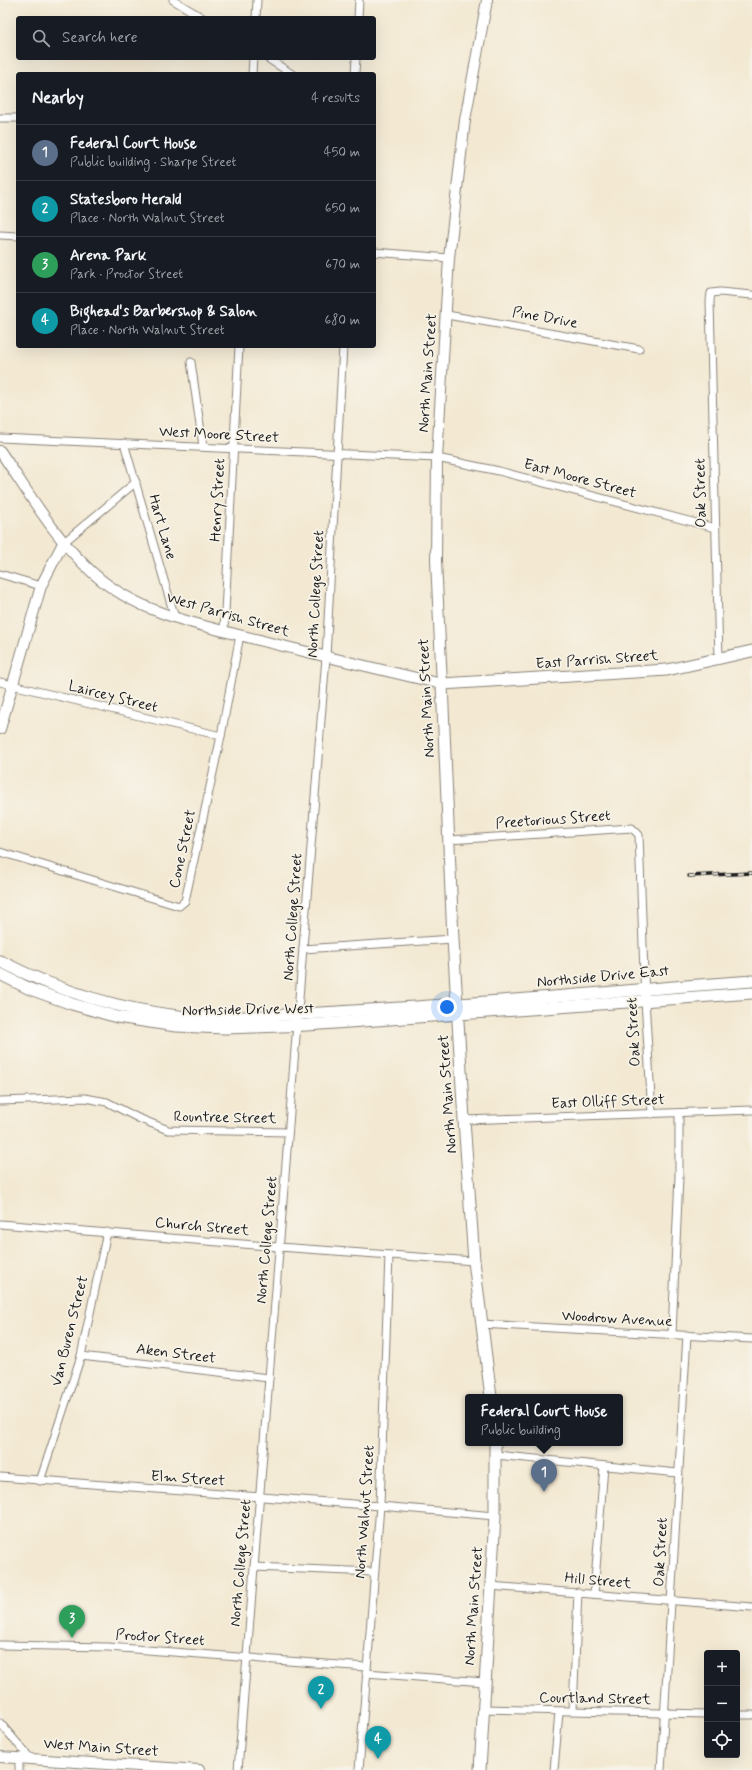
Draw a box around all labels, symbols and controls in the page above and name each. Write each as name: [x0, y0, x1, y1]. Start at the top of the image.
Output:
search box: [16, 16, 376, 60]
icon: search: [30, 27, 52, 49]
text: Search here: [62, 28, 138, 48]
text: Nearby: [32, 87, 84, 109]
text: 4 results: [311, 90, 360, 107]
text: Federal Court House: [70, 134, 197, 154]
text: 1: [42, 144, 48, 161]
text: 450 m: [324, 144, 360, 161]
text: Public building · Sharpe Street: [70, 154, 236, 171]
text: Statesboro Herald: [70, 190, 182, 210]
text: 2: [42, 200, 48, 217]
text: 650 m: [325, 200, 360, 217]
text: Place · North Walnut Street: [70, 210, 225, 227]
text: Arena Park: [70, 246, 146, 266]
text: 3: [42, 256, 48, 273]
text: 670 m: [325, 256, 360, 273]
text: Park · Proctor Street: [70, 266, 183, 283]
text: Bighead's Barbershop & Salon: [70, 302, 257, 322]
street label: Pine Drive: [511, 302, 579, 334]
text: 4: [41, 312, 49, 329]
text: 680 m: [325, 312, 360, 329]
street label: North Main Street: [414, 313, 442, 433]
text: Place · North Walnut Street: [70, 322, 225, 339]
street label: West Moore Street: [158, 422, 280, 448]
street label: East Moore Street: [521, 454, 639, 504]
street label: Henry Street: [206, 457, 230, 542]
street label: Oak Street: [690, 458, 712, 528]
street label: Hart Lane: [143, 492, 181, 562]
street label: North College Street: [303, 529, 329, 658]
street label: West Parrish Street: [164, 588, 292, 642]
street label: North Main Street: [414, 638, 440, 758]
street label: East Parrish Street: [535, 646, 659, 674]
street label: Laircey Street: [66, 676, 160, 718]
street label: Preetorious Street: [495, 806, 612, 834]
street label: Cone Street: [165, 808, 201, 890]
street label: North College Street: [279, 852, 307, 981]
street label: Northside Drive East: [536, 961, 671, 993]
street label: Oak Street: [622, 996, 646, 1067]
your location: [437, 997, 457, 1017]
street label: Northside Drive West: [182, 999, 315, 1021]
street label: North Main Street: [434, 1034, 462, 1154]
street label: East Olliff Street: [551, 1090, 665, 1114]
street label: Rountree Street: [173, 1107, 277, 1129]
street label: North College Street: [251, 1175, 283, 1305]
street label: Church Street: [154, 1213, 250, 1241]
street label: Van Buren Street: [47, 1274, 93, 1388]
street label: Woodrow Avenue: [561, 1306, 673, 1332]
street label: Aken Street: [135, 1339, 217, 1369]
popup: [465, 1394, 623, 1446]
text: Federal Court House: [481, 1402, 607, 1422]
text: Public building: [481, 1422, 561, 1439]
street label: North Walnut Street: [350, 1444, 380, 1580]
pin: 1: [531, 1459, 557, 1492]
street label: Elm Street: [150, 1466, 226, 1492]
street label: North College Street: [225, 1498, 257, 1628]
street label: Oak Street: [649, 1516, 673, 1587]
street label: North Main Street: [460, 1546, 488, 1666]
street label: Hill Street: [564, 1568, 632, 1594]
pin: 3: [59, 1605, 85, 1638]
street label: Proctor Street: [115, 1625, 206, 1651]
map controls: [704, 1650, 740, 1758]
button: +: [704, 1650, 740, 1686]
pin: 2: [308, 1676, 334, 1709]
button: −: [704, 1686, 740, 1722]
street label: Courtland Street: [539, 1688, 651, 1710]
button: locate: [704, 1722, 740, 1758]
pin: 4: [365, 1726, 391, 1759]
street label: West Main Street: [43, 1734, 159, 1762]

